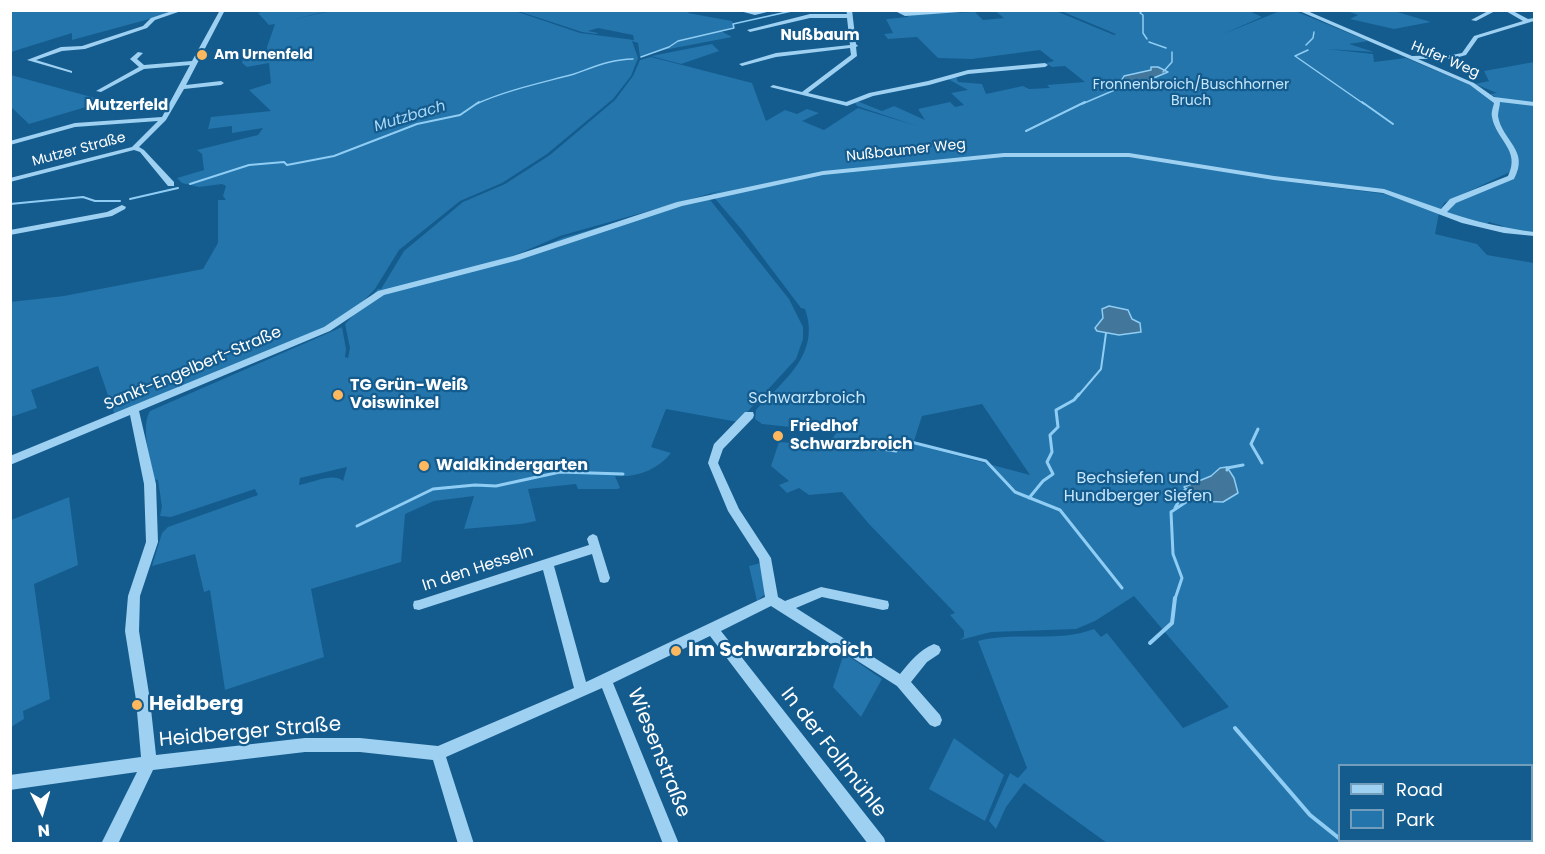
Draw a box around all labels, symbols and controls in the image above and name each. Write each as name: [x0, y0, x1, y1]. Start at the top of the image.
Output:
district label: Nußbaum: [780, 27, 860, 45]
street label: Hufer Weg: [1408, 38, 1482, 82]
place label: Am Urnenfeld: [214, 47, 313, 63]
marker: Am Urnenfeld: [195, 48, 209, 62]
park label: Fronnenbroich/Buschhorner Bruch: [1093, 77, 1289, 110]
district label: Mutzerfeld: [86, 97, 168, 115]
water label: Mutzbach: [372, 98, 448, 136]
street label: Mutzer Straße: [30, 129, 128, 171]
street label: Nußbaumer Weg: [845, 136, 967, 166]
street label: Sankt-Engelbert-Straße: [102, 323, 284, 415]
place label: TG Grün-Weiß Voiswinkel: [350, 376, 468, 414]
marker: TG Grün-Weiß Voiswinkel: [331, 388, 345, 402]
park label: Schwarzbroich: [748, 389, 866, 409]
place label: Friedhof Schwarzbroich: [790, 417, 913, 455]
marker: Friedhof Schwarzbroich: [771, 429, 785, 443]
place label: Waldkindergarten: [436, 456, 588, 476]
marker: Waldkindergarten: [417, 459, 431, 473]
park label: Bechsiefen und Hundberger Siefen: [1064, 469, 1212, 507]
street label: In den Hesseln: [420, 542, 536, 596]
place label: Im Schwarzbroich: [688, 639, 873, 663]
marker: Im Schwarzbroich: [669, 644, 683, 658]
street label: In der Follmühle: [775, 683, 891, 823]
street label: Wiesenstraße: [621, 685, 695, 821]
place label: Heidberg: [149, 693, 243, 717]
marker: Heidberg: [130, 698, 144, 712]
street label: Heidberger Straße: [158, 713, 342, 753]
legend: [1338, 764, 1533, 842]
text: Road: [1396, 777, 1443, 802]
north arrow: [12, 782, 72, 842]
text: Park: [1396, 807, 1435, 832]
text: N: [37, 818, 51, 842]

